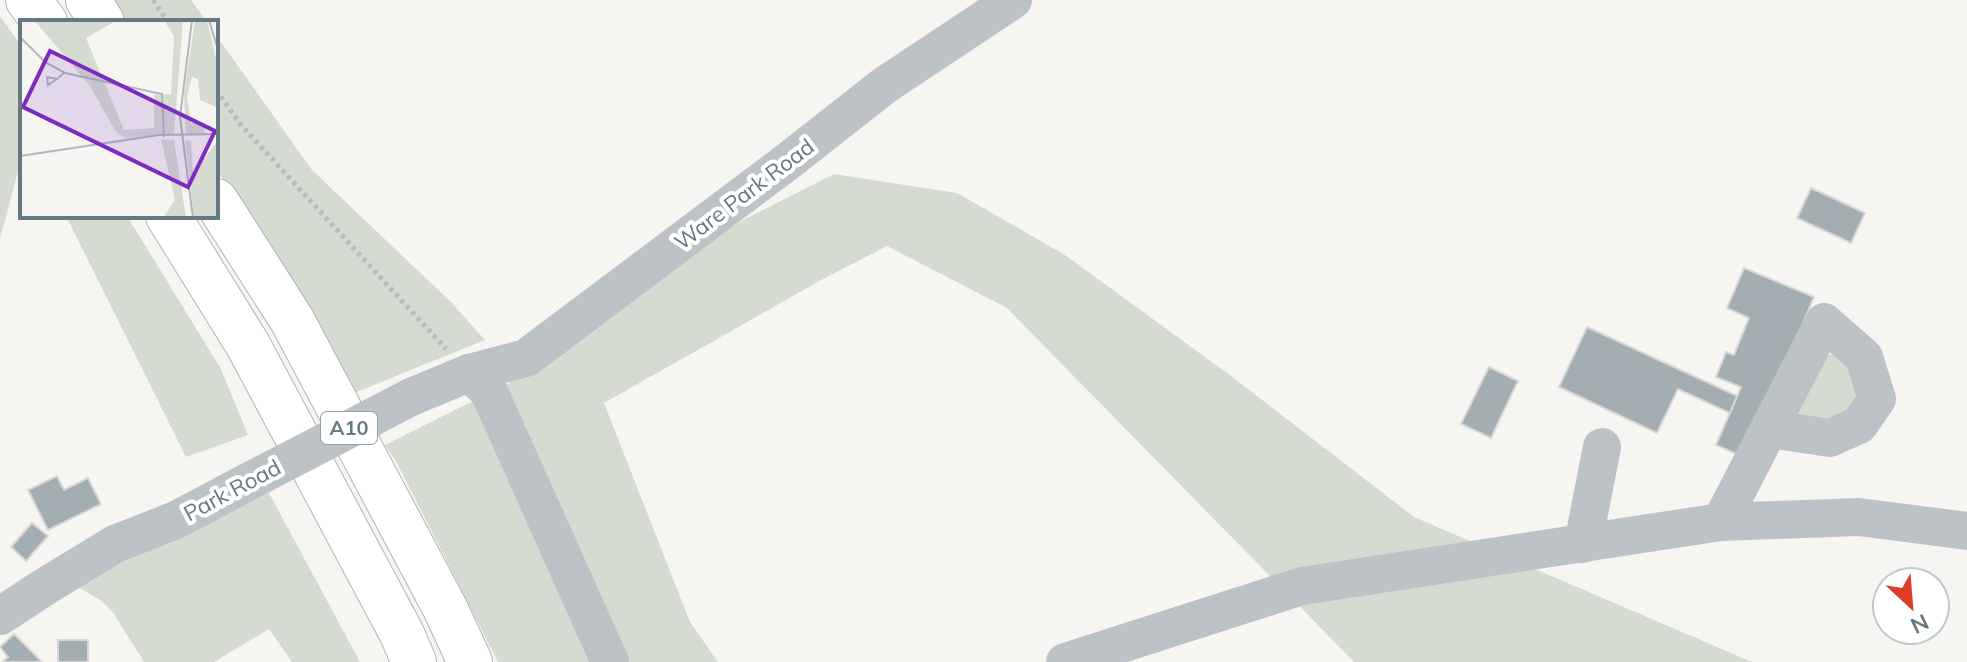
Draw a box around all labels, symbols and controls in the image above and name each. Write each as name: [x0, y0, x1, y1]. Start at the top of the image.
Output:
inset map: [20, 20, 218, 218]
street label: Ware Park Road: [669, 132, 819, 256]
road number: A10: [321, 412, 377, 444]
street label: Park Road: [179, 453, 285, 527]
north arrow: [1871, 566, 1951, 646]
text: N: [1906, 608, 1933, 640]

